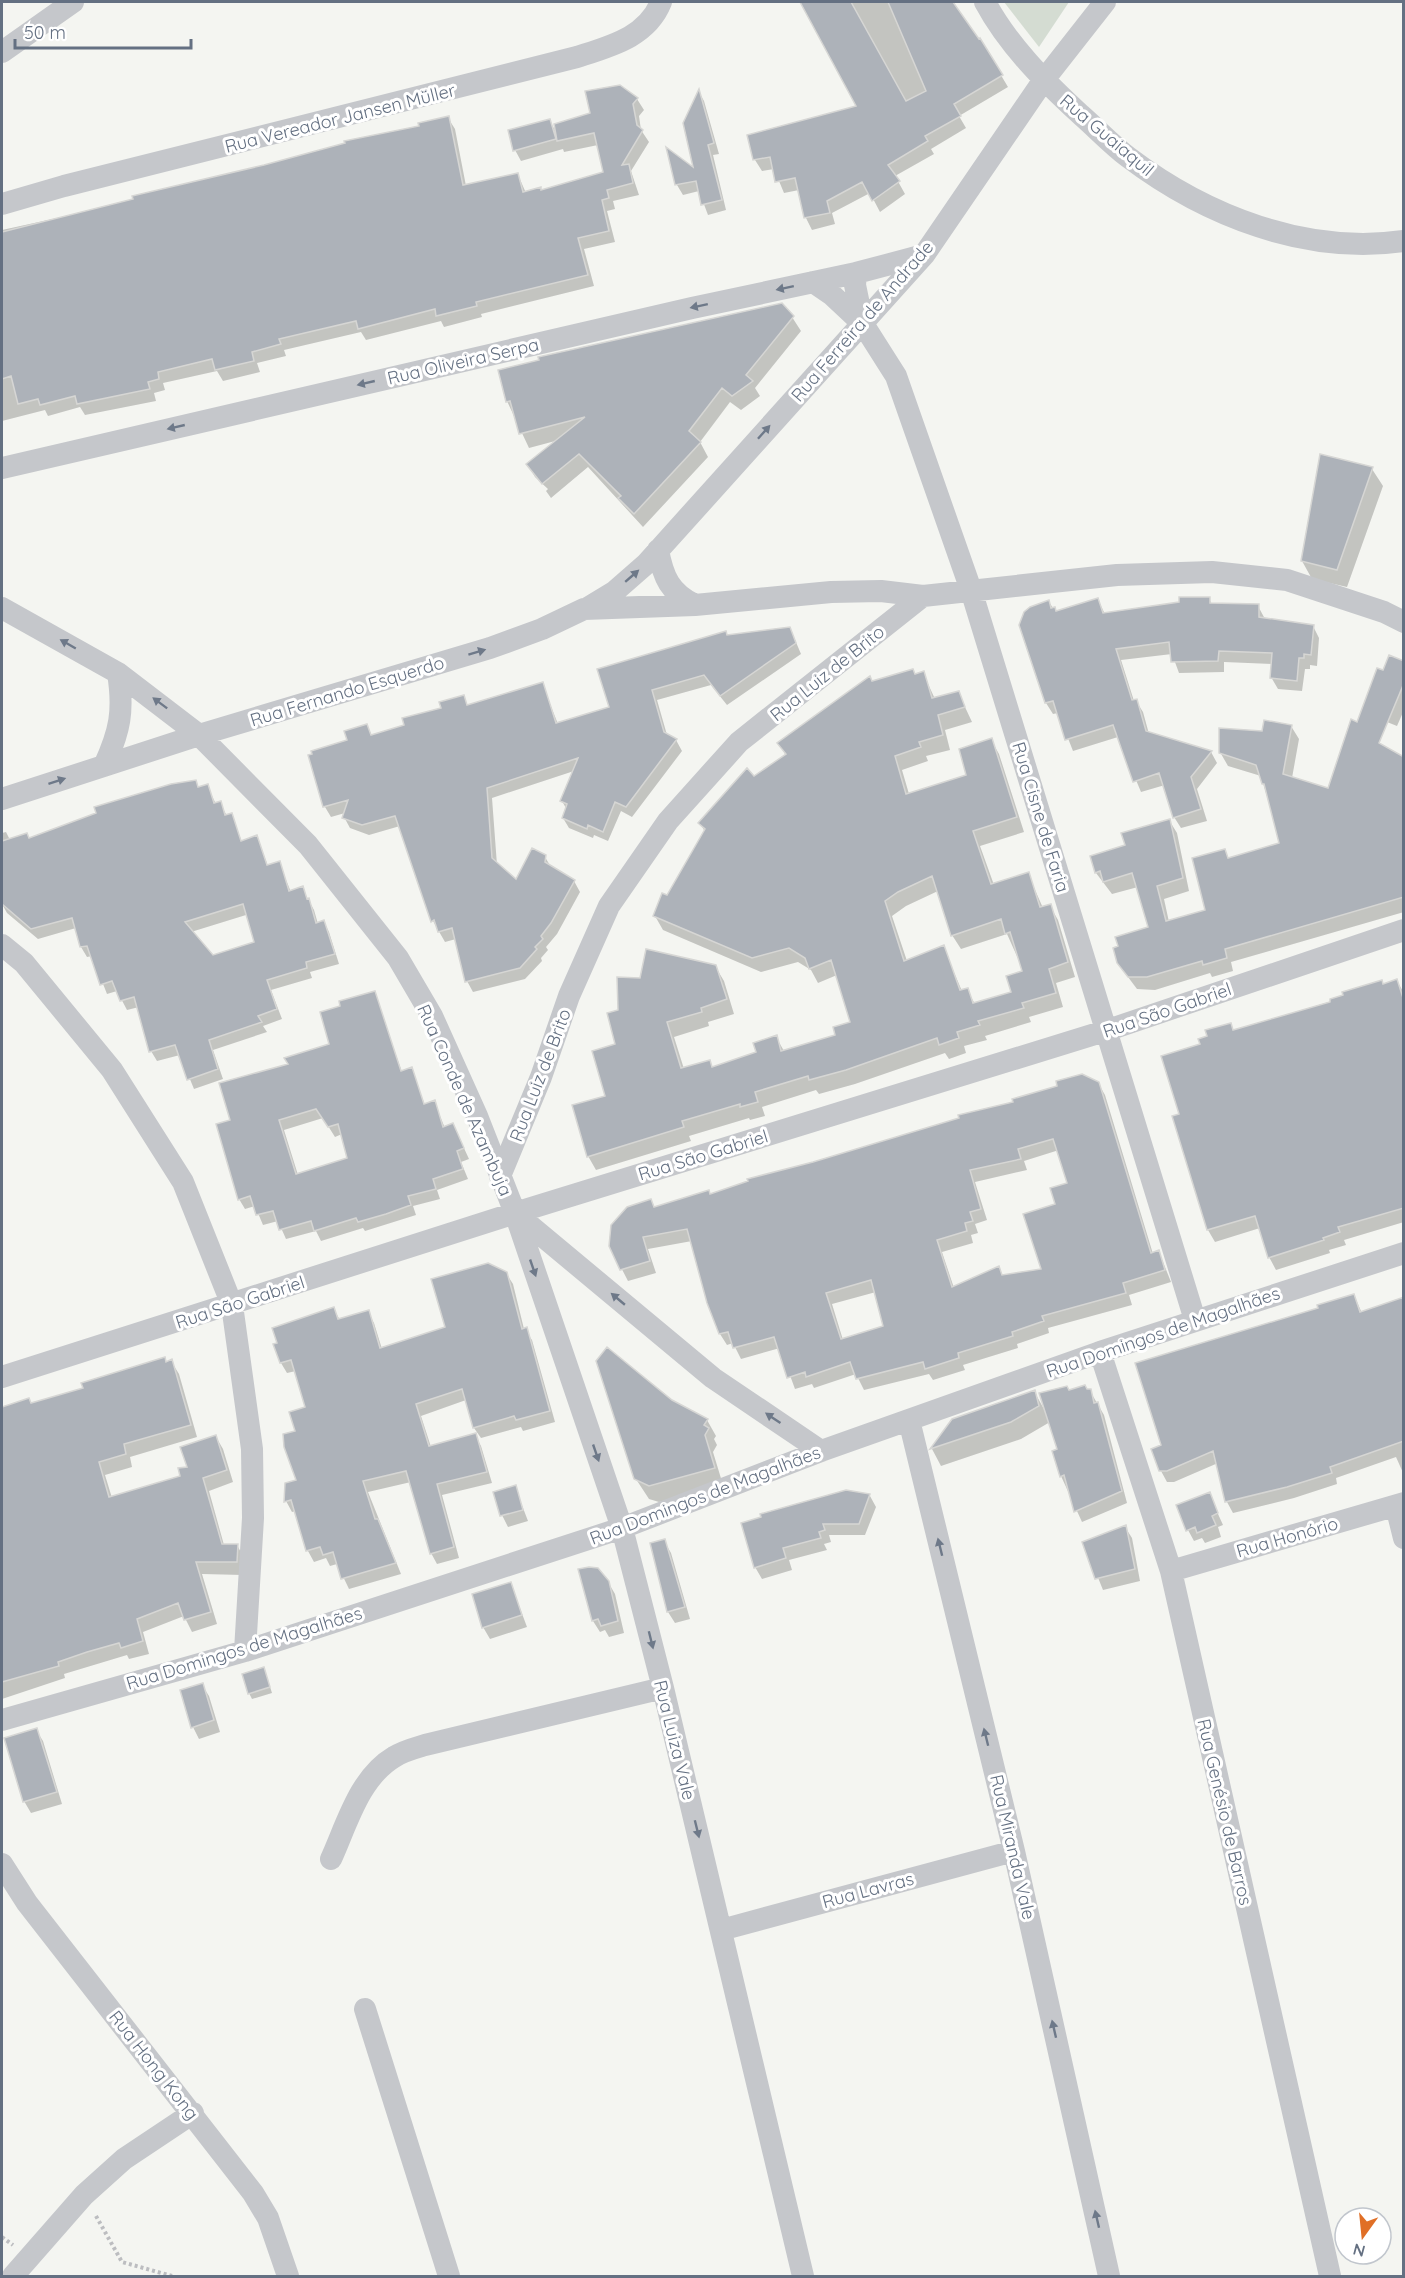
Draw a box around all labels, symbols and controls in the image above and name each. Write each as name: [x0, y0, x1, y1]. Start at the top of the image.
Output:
scale bar: [15, 12, 190, 50]
text: 50 m: [24, 21, 66, 44]
street label: Rua Vereador Jansen Müller: [222, 78, 458, 158]
street label: Rua Guaiaquil: [1055, 89, 1159, 181]
street label: Rua Ferreira de Andrade: [786, 236, 938, 406]
one-way arrow: [776, 284, 795, 293]
one-way arrow: [689, 302, 708, 311]
street label: Rua Oliveira Serpa: [385, 332, 541, 390]
one-way arrow: [357, 379, 375, 389]
one-way arrow: [167, 423, 185, 433]
one-way arrow: [757, 425, 771, 440]
one-way arrow: [624, 570, 639, 583]
street label: Rua Luiz de Brito: [765, 620, 889, 726]
one-way arrow: [59, 639, 76, 649]
one-way arrow: [468, 647, 486, 656]
street label: Rua Fernando Esquerdo: [247, 651, 447, 731]
one-way arrow: [152, 697, 168, 709]
street label: Rua Cisne de Faria: [1007, 739, 1075, 895]
one-way arrow: [48, 776, 66, 785]
street label: Rua São Gabriel: [1100, 977, 1234, 1043]
street label: Rua Conde de Azambuja: [412, 1001, 518, 1199]
street label: Rua Luiz de Brito: [504, 1005, 576, 1145]
street label: Rua São Gabriel: [635, 1124, 771, 1186]
one-way arrow: [529, 1259, 539, 1277]
street label: Rua São Gabriel: [173, 1270, 307, 1334]
street label: Rua Domingos de Magalhães: [1043, 1281, 1283, 1383]
one-way arrow: [611, 1293, 626, 1306]
one-way arrow: [765, 1412, 781, 1424]
street label: Rua Domingos de Magalhães: [586, 1440, 824, 1550]
one-way arrow: [592, 1444, 602, 1462]
street label: Rua Honório: [1233, 1512, 1341, 1562]
one-way arrow: [935, 1538, 945, 1557]
street label: Rua Domingos de Magalhães: [123, 1601, 365, 1695]
one-way arrow: [646, 1631, 656, 1649]
street label: Rua Luiza Vale: [649, 1678, 701, 1802]
street label: Rua Genésio de Barros: [1192, 1717, 1258, 1907]
one-way arrow: [981, 1728, 991, 1746]
street label: Rua Miranda Vale: [985, 1772, 1041, 1922]
one-way arrow: [692, 1820, 702, 1839]
street label: Rua Lavras: [820, 1867, 916, 1913]
street label: Rua Hong Kong: [104, 2006, 204, 2124]
one-way arrow: [1049, 2019, 1058, 2038]
north arrow: [1333, 2206, 1393, 2266]
one-way arrow: [1091, 2210, 1101, 2229]
text: N: [1351, 2239, 1367, 2262]

